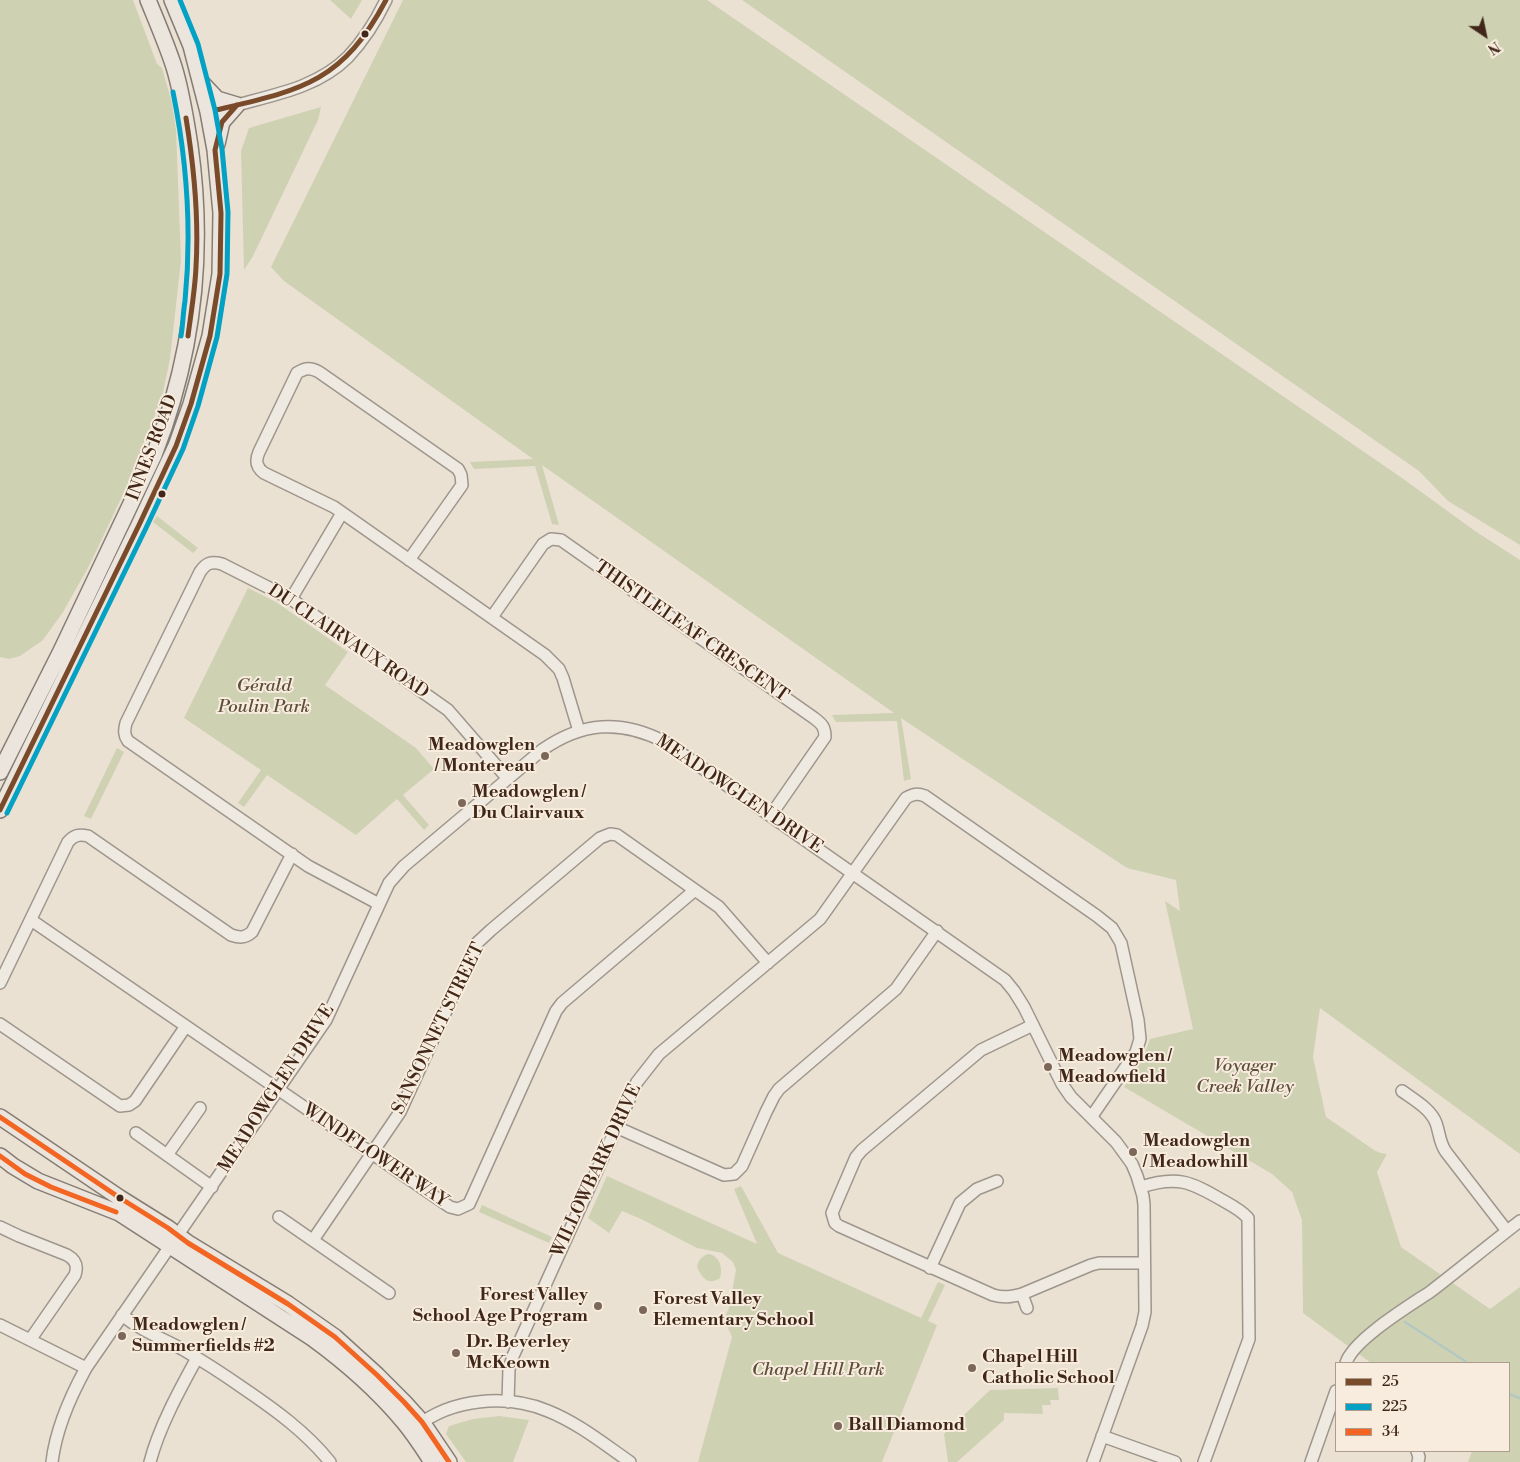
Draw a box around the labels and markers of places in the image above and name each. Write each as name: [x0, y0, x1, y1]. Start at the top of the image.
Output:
unlabelled marker: [360, 29, 370, 39]
unlabelled marker: [157, 489, 167, 499]
place label: Meadowglen / Montereau: [428, 735, 535, 778]
marker: Meadowglen / Montereau: [539, 750, 551, 762]
place label: Meadowglen / Du Clairvaux: [472, 782, 585, 824]
marker: Meadowglen / Du Clairvaux: [456, 797, 468, 809]
place label: Meadowglen / Meadowfield: [1058, 1046, 1171, 1088]
marker: Meadowglen / Meadowfield: [1042, 1061, 1054, 1073]
place label: Meadowglen / Meadowhill: [1143, 1131, 1250, 1174]
marker: Meadowglen / Meadowhill: [1127, 1146, 1139, 1158]
unlabelled marker: [115, 1193, 125, 1203]
place label: Forest Valley School Age Program: [413, 1285, 588, 1328]
place label: Forest Valley Elementary School: [653, 1289, 814, 1332]
marker: Forest Valley School Age Program: [592, 1300, 604, 1312]
marker: Forest Valley Elementary School: [637, 1304, 649, 1316]
place label: Meadowglen / Summerfields #2: [132, 1315, 275, 1358]
marker: Meadowglen / Summerfields #2: [116, 1330, 128, 1342]
place label: Dr. Beverley McKeown: [466, 1332, 571, 1375]
marker: Dr. Beverley McKeown: [450, 1347, 462, 1359]
place label: Chapel Hill Catholic School: [982, 1347, 1115, 1390]
marker: Chapel Hill Catholic School: [966, 1362, 978, 1374]
place label: Ball Diamond: [848, 1415, 965, 1437]
marker: Ball Diamond: [832, 1420, 844, 1432]

